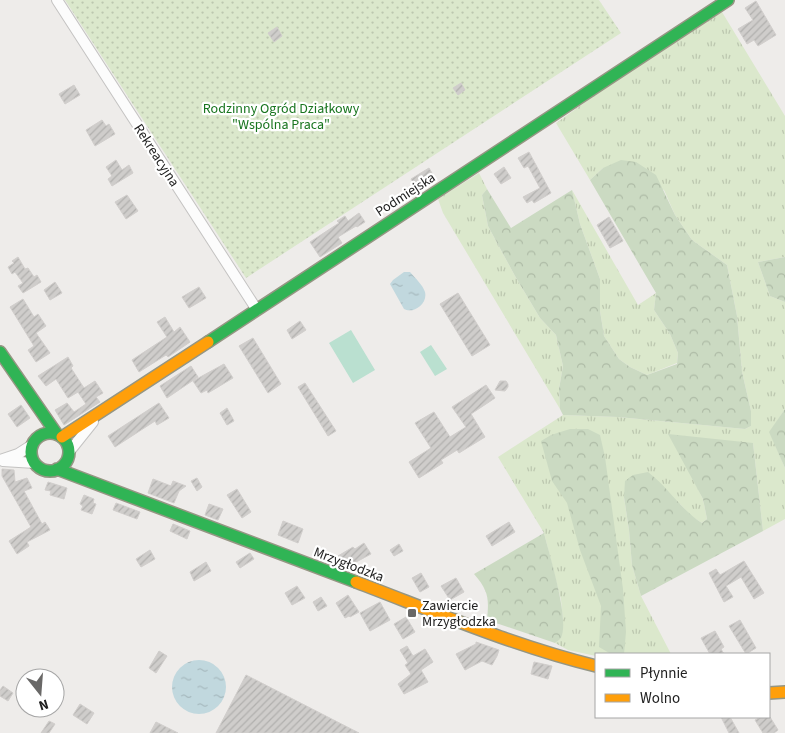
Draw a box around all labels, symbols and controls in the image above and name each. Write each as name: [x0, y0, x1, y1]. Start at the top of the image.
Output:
park label: Rodzinny Ogród Działkowy "Wspólna Praca": [203, 99, 360, 135]
street label: Rekreacyjna: [128, 120, 184, 191]
street label: Podmiejska: [372, 168, 440, 222]
street label: Mrzygłodzka: [311, 542, 387, 587]
place label: Zawiercie Mrzygłodzka: [422, 596, 496, 632]
marker: Zawiercie Mrzygłodzka: [406, 607, 418, 619]
legend: [595, 653, 770, 718]
text: Płynnie: [640, 663, 688, 684]
north arrow: [15, 668, 65, 718]
text: Wolno: [640, 688, 680, 709]
text: N: [36, 694, 51, 715]

